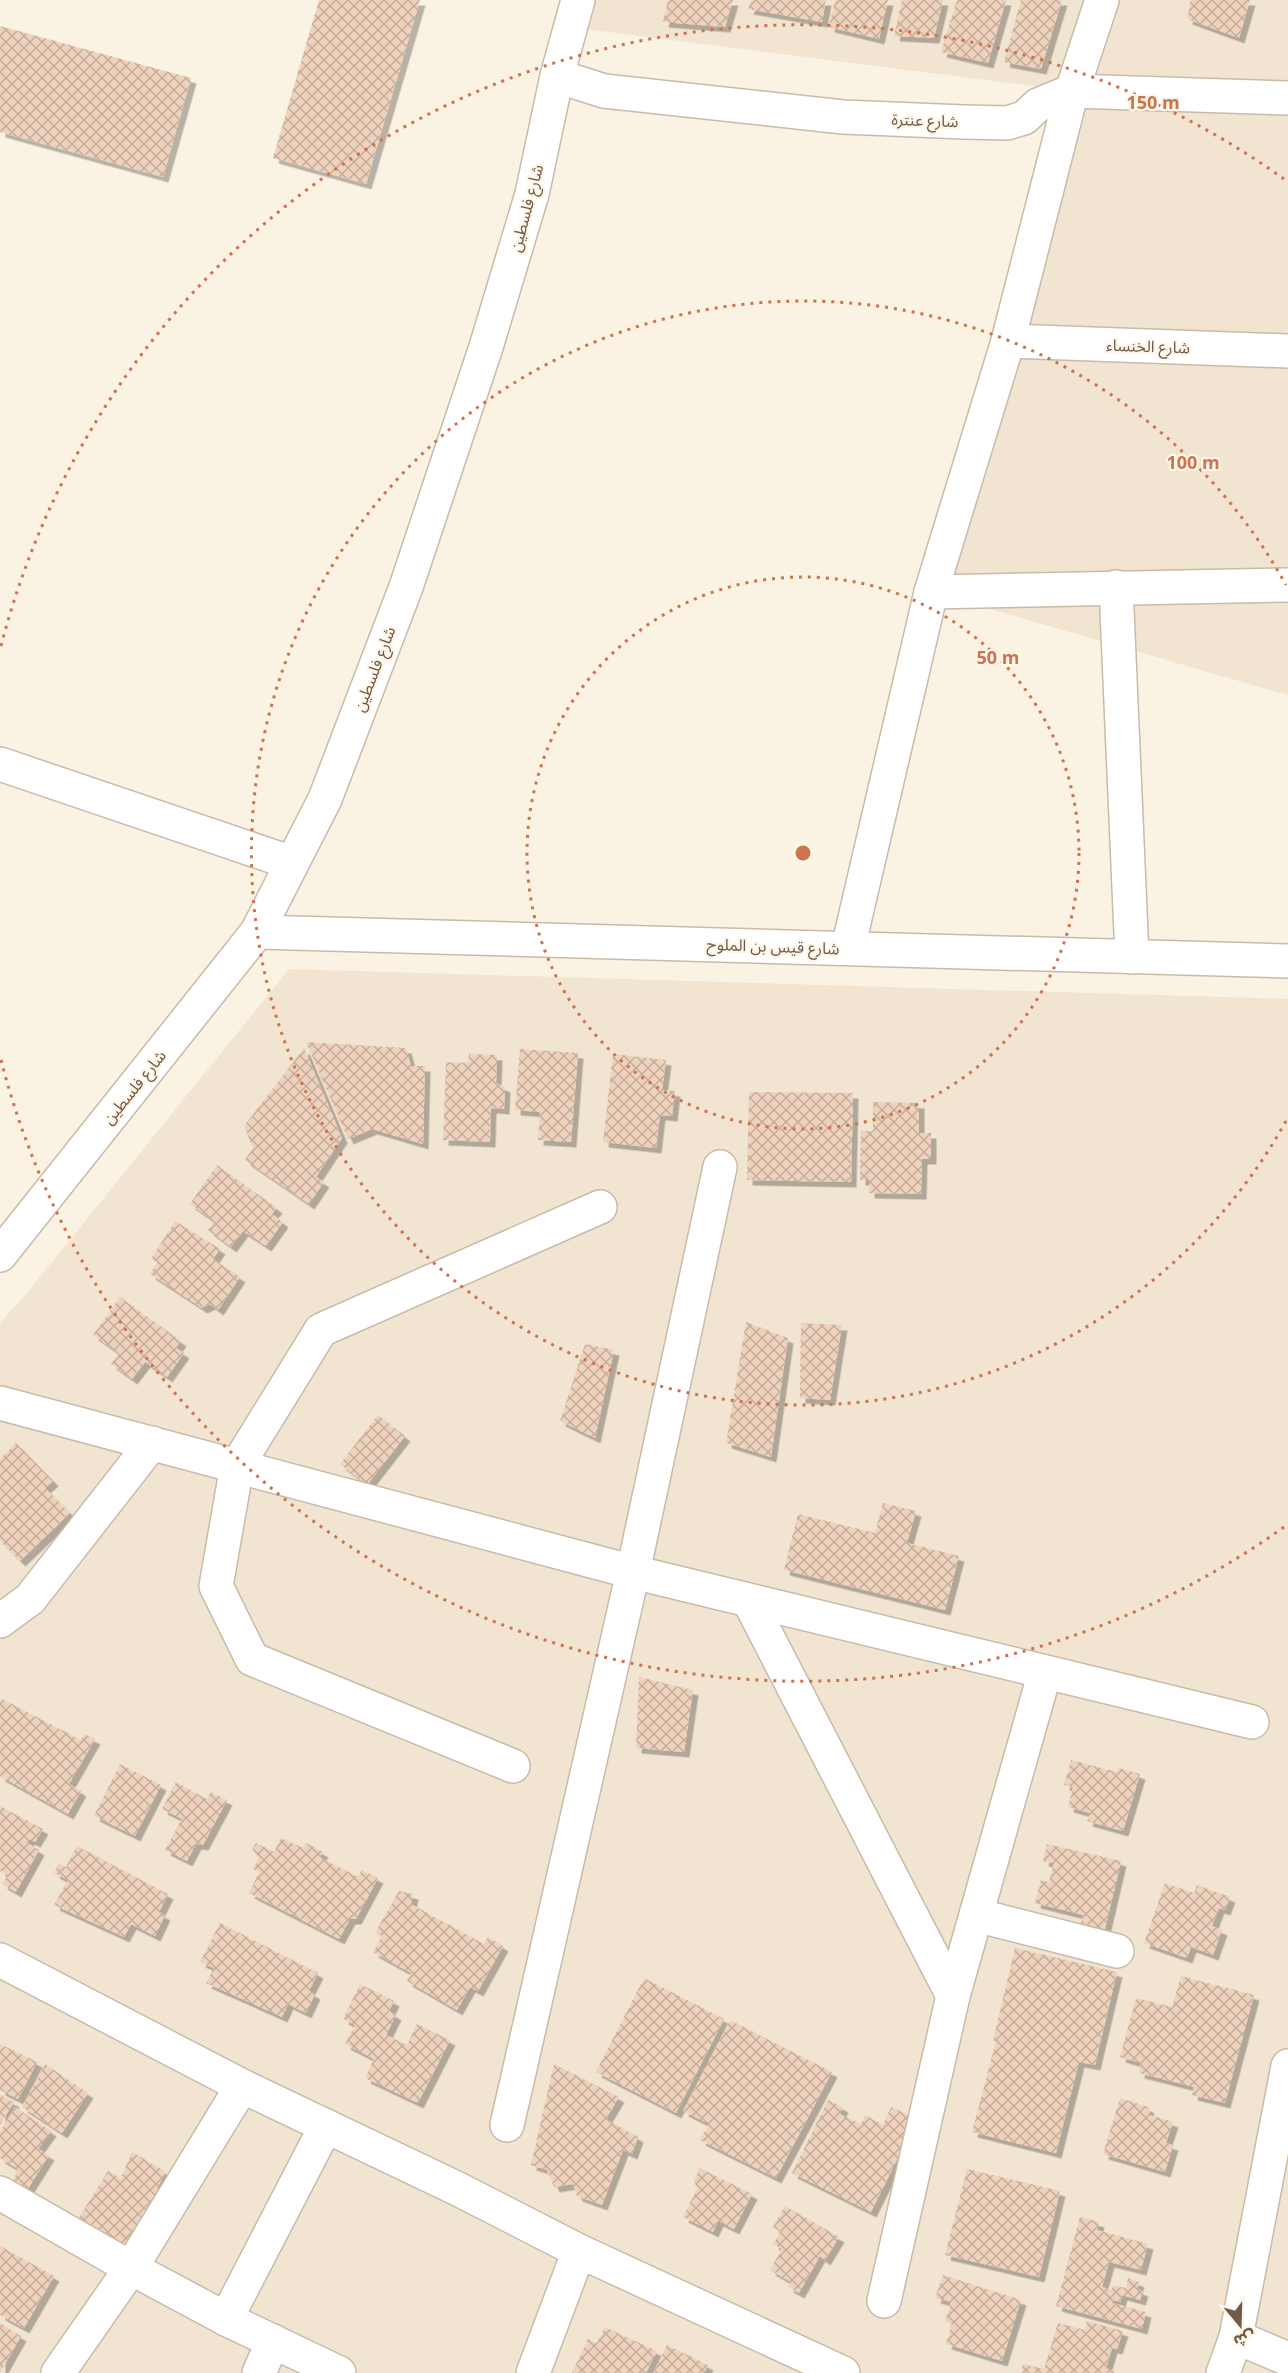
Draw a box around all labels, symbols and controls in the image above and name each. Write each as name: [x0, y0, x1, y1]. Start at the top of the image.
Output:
text: 150 m: [1126, 90, 1180, 114]
street label: شارع عنترة: [891, 108, 959, 134]
street label: شارع فلسطين: [504, 162, 550, 255]
street label: شارع الخنساء: [1106, 334, 1190, 360]
text: 100 m: [1166, 450, 1220, 474]
street label: شارع فلسطين: [348, 623, 402, 716]
text: 50 m: [977, 645, 1019, 669]
centre of rings: [793, 843, 813, 863]
street label: شارع قيس بن الملوح: [706, 933, 840, 961]
street label: شارع فلسطين: [97, 1045, 172, 1130]
north arrow: [1210, 2295, 1270, 2355]
text: ش: [1231, 2325, 1259, 2353]

